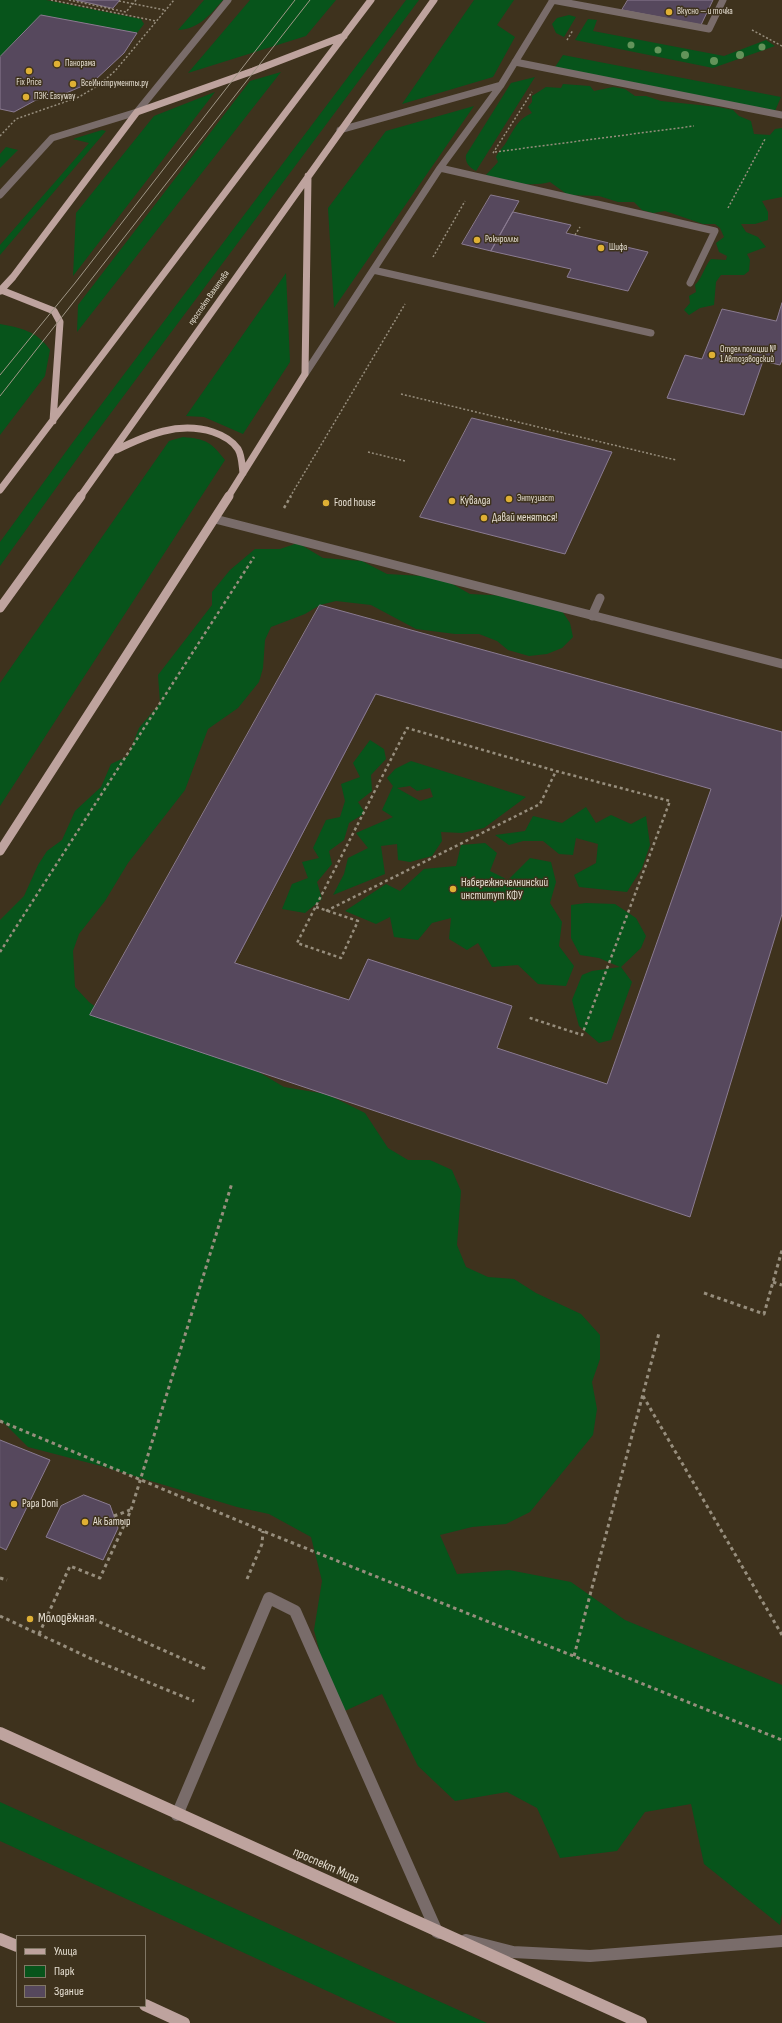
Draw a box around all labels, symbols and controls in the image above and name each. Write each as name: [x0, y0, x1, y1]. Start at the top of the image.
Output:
marker: Вкусно — и точка: [664, 7, 674, 17]
place label: Вкусно — и точка: [677, 7, 733, 17]
marker: Панорама: [52, 59, 62, 69]
place label: Панорама: [65, 59, 96, 69]
marker: Fix Price: [24, 66, 34, 76]
place label: Fix Price: [16, 78, 42, 88]
marker: ВсеИнструменты.ру: [68, 79, 78, 89]
place label: ВсеИнструменты.ру: [81, 79, 148, 89]
marker: ПЭК: Easyway: [21, 92, 31, 102]
place label: ПЭК: Easyway: [34, 92, 75, 102]
marker: Рокнроллы: [472, 235, 482, 245]
place label: Рокнроллы: [485, 235, 519, 245]
marker: Шифа: [596, 243, 606, 253]
place label: Шифа: [609, 243, 627, 253]
street label: проспект Вахитова: [186, 269, 232, 327]
place label: Отдел полиции № 1 Автозаводский: [720, 345, 776, 366]
marker: Отдел полиции № 1 Автозаводский: [707, 350, 717, 360]
place label: Кувалда: [460, 494, 491, 508]
marker: Энтузиаст: [504, 494, 514, 504]
place label: Энтузиаст: [517, 494, 554, 504]
place label: Food house: [334, 496, 376, 510]
marker: Кувалда: [447, 496, 457, 506]
marker: Food house: [321, 498, 331, 508]
place label: Давай меняться!: [492, 511, 557, 525]
marker: Давай меняться!: [479, 513, 489, 523]
place label: Набережночелнинский институт КФУ: [461, 876, 548, 902]
marker: Набережночелнинский институт КФУ: [448, 884, 458, 894]
place label: Papa Doni: [22, 1497, 58, 1511]
marker: Papa Doni: [9, 1499, 19, 1509]
place label: Ак Батыр: [93, 1515, 131, 1529]
marker: Ак Батыр: [80, 1517, 90, 1527]
place label: Молодёжная: [38, 1611, 94, 1627]
marker: Молодёжная: [25, 1614, 35, 1624]
street label: проспект Мира: [290, 1844, 362, 1888]
legend: [16, 1935, 146, 2007]
text: Улица: [54, 1944, 77, 1959]
text: Парк: [54, 1964, 74, 1979]
text: Здание: [54, 1984, 84, 1999]

